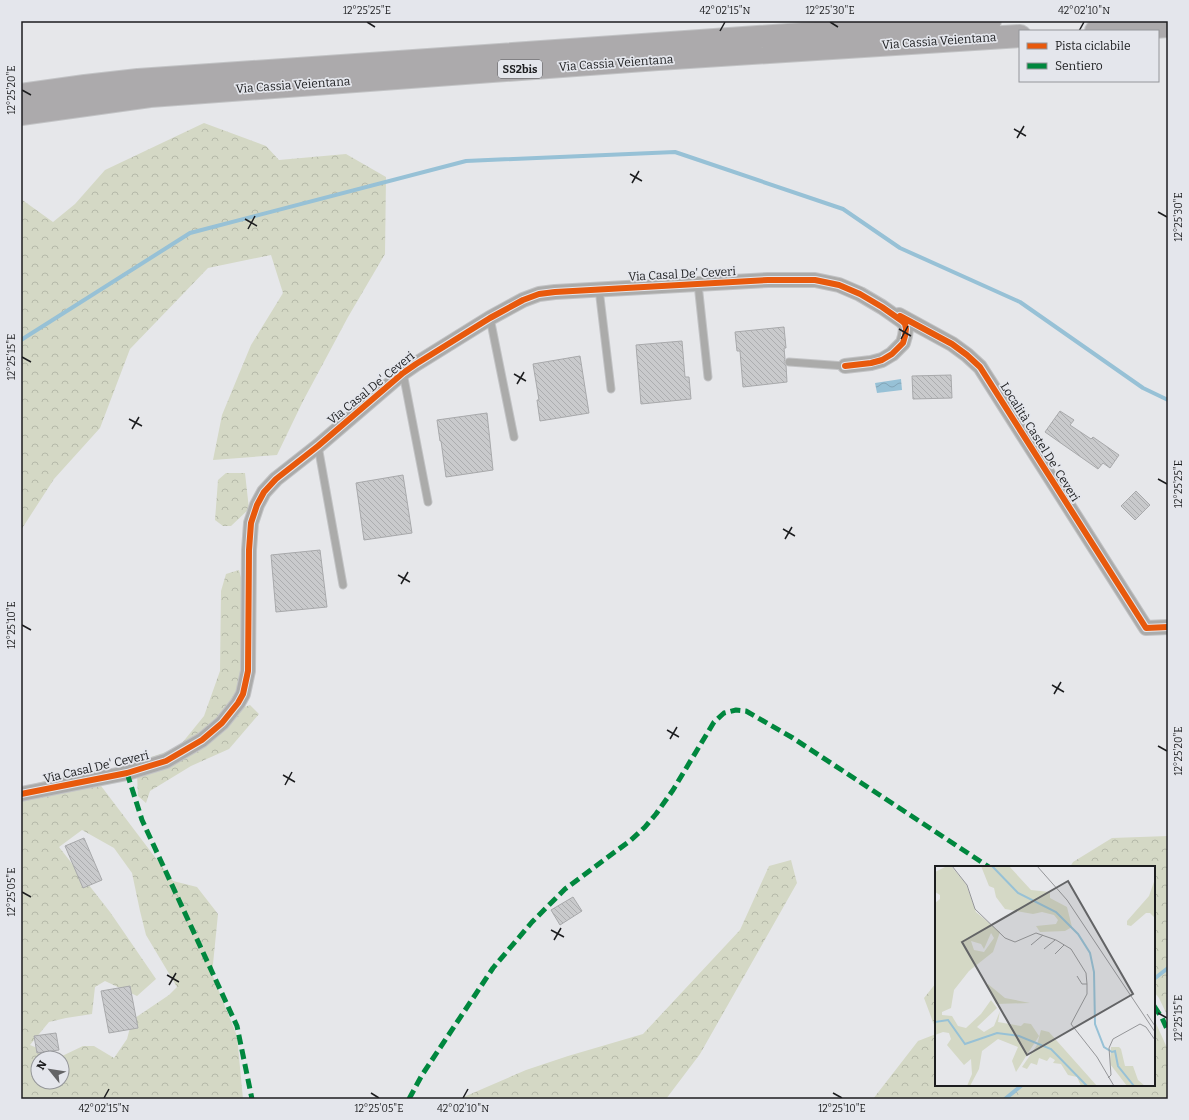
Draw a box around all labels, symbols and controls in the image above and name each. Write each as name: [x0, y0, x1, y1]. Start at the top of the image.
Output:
text: 12°25'25"E: [343, 5, 391, 17]
text: 42°02'15"N: [699, 5, 751, 17]
text: 12°25'30"E: [805, 5, 855, 17]
text: 42°02'10"N: [1058, 5, 1110, 17]
street label: Via Cassia Veientana: [881, 30, 997, 52]
legend: [1019, 30, 1159, 82]
text: Pista ciclabile: [1055, 39, 1130, 53]
street label: Via Cassia Veientana: [558, 52, 674, 74]
text: Sentiero: [1055, 59, 1103, 73]
road number: SS2bis: [498, 60, 542, 78]
text: 12°25'20"E: [6, 66, 18, 114]
street label: Via Cassia Veientana: [235, 74, 351, 96]
text: 12°25'30"E: [1173, 192, 1185, 242]
street label: Via Casal De' Ceveri: [628, 264, 737, 284]
text: 12°25'15"E: [6, 334, 18, 380]
street label: Via Casal De' Ceveri: [325, 348, 418, 427]
street label: Località Castel De' Ceveri: [998, 380, 1083, 505]
text: 12°25'25"E: [1173, 460, 1185, 508]
text: 12°25'10"E: [6, 601, 18, 649]
text: 12°25'20"E: [1173, 727, 1185, 775]
street label: Via Casal De' Ceveri: [42, 748, 150, 786]
inset map: [935, 866, 1155, 1086]
text: 12°25'05"E: [6, 868, 18, 916]
text: 12°25'15"E: [1173, 995, 1185, 1041]
north arrow: [30, 1050, 70, 1090]
text: N: [34, 1058, 50, 1072]
text: 42°02'15"N: [78, 1103, 130, 1115]
text: 12°25'05"E: [355, 1103, 403, 1115]
text: 42°02'10"N: [437, 1103, 489, 1115]
text: 12°25'10"E: [818, 1103, 866, 1115]

